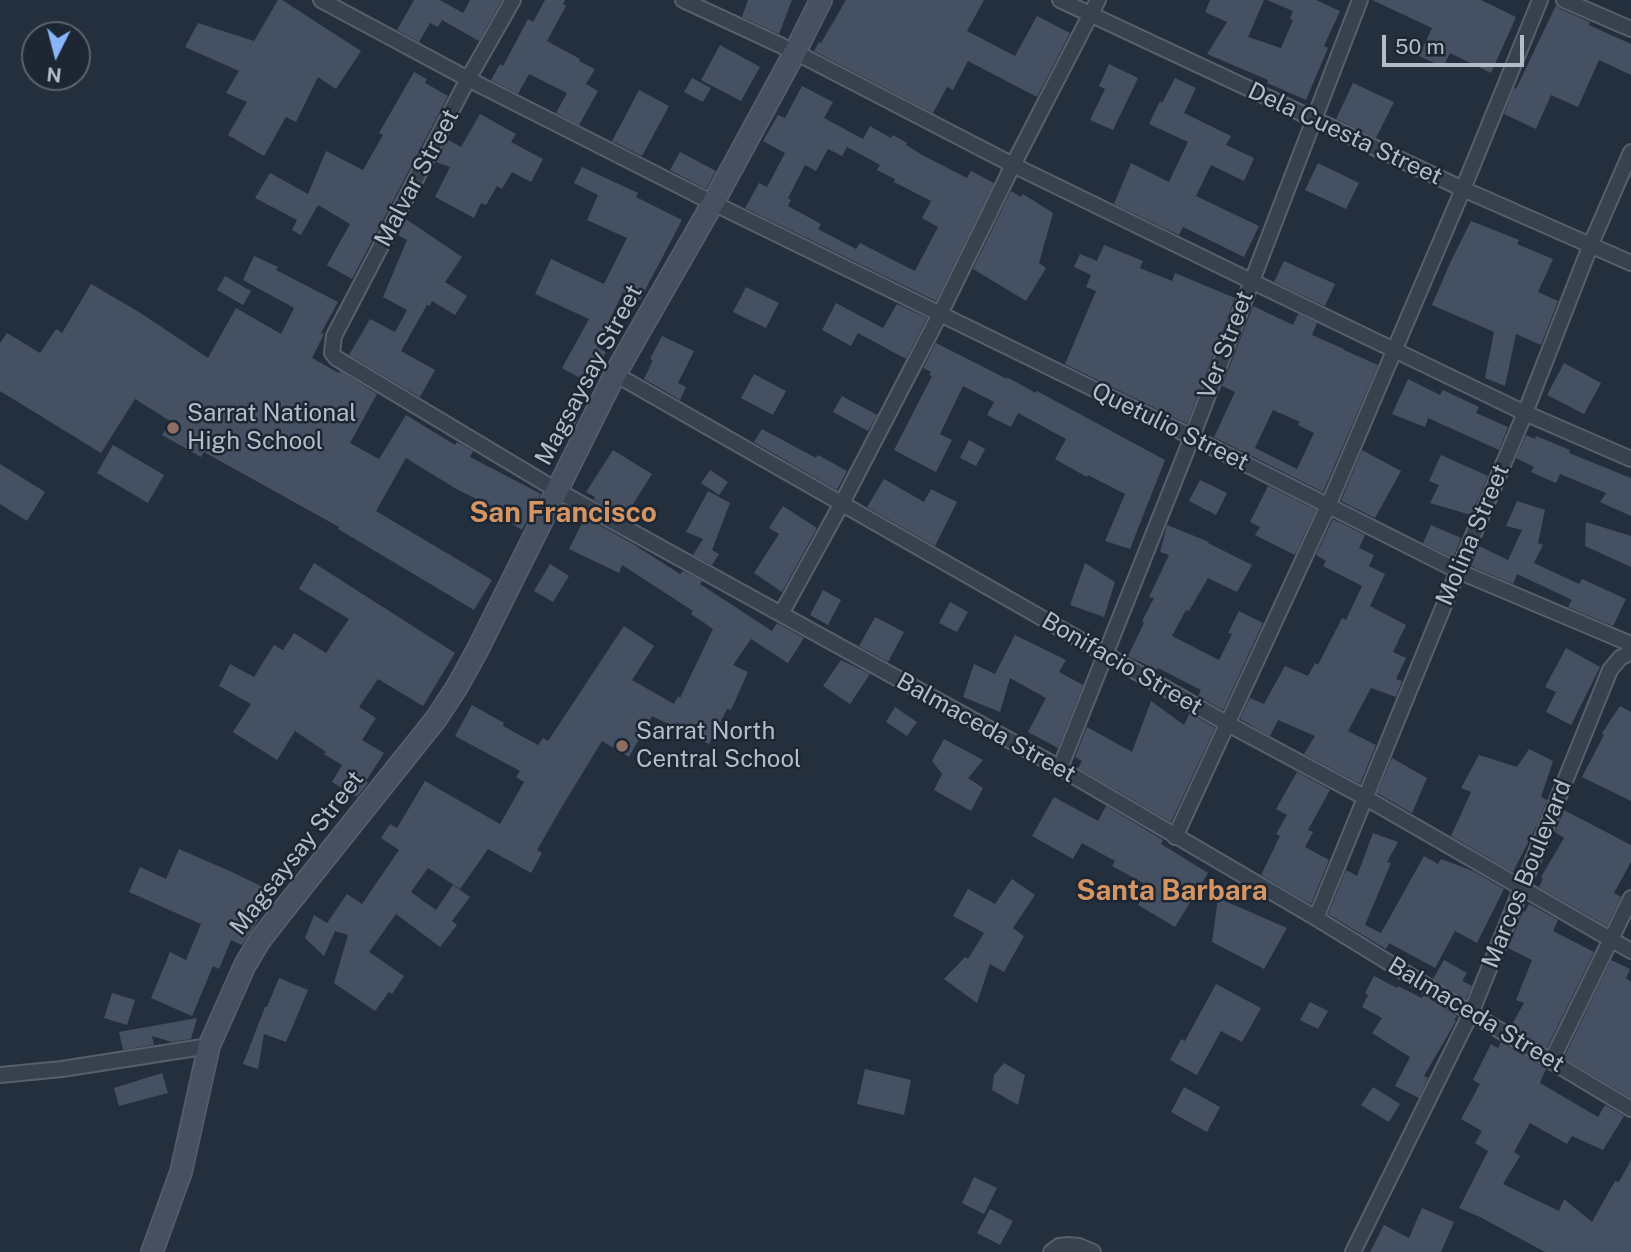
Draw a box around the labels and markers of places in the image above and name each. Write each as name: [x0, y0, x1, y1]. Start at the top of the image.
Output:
place label: Sarrat National High School: [187, 400, 356, 456]
marker: Sarrat National High School: [165, 420, 181, 436]
place label: Sarrat North Central School: [636, 718, 801, 774]
marker: Sarrat North Central School: [614, 738, 630, 754]

